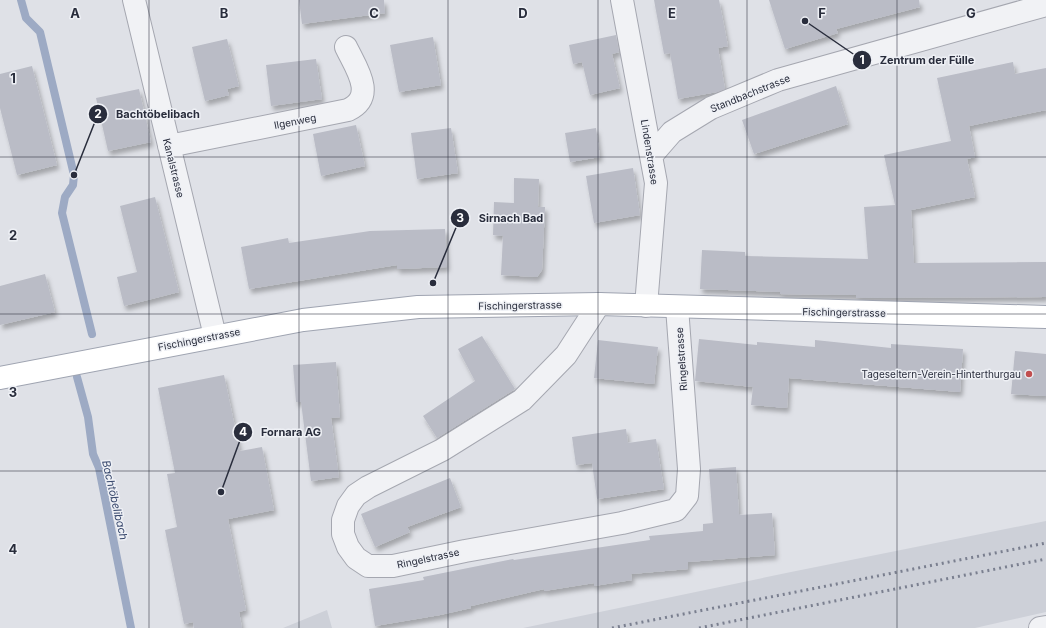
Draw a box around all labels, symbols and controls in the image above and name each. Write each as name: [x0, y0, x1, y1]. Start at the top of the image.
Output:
text: A: [70, 5, 80, 21]
text: B: [220, 5, 229, 21]
text: C: [369, 5, 379, 21]
text: D: [518, 5, 528, 21]
text: E: [668, 5, 676, 21]
text: F: [818, 5, 826, 21]
text: G: [966, 5, 976, 21]
callout: Zentrum der Fülle: [852, 48, 982, 71]
text: 1: [859, 52, 865, 67]
text: Zentrum der Fülle: [880, 53, 975, 67]
text: 1: [10, 70, 16, 86]
street label: Standbachstrasse: [708, 71, 792, 115]
callout: Bachtöbelibach: [88, 102, 208, 125]
text: 2: [94, 106, 102, 121]
text: Bachtöbelibach: [116, 107, 200, 121]
street label: Ilgenweg: [273, 111, 317, 131]
street label: Lindenstrasse: [639, 118, 661, 186]
street label: Kanalstrasse: [161, 137, 187, 199]
callout: Sirnach Bad: [450, 206, 551, 229]
text: 3: [456, 210, 464, 225]
text: Sirnach Bad: [479, 211, 543, 225]
text: 2: [9, 227, 17, 243]
street label: Fischingerstrasse: [478, 298, 562, 312]
street label: Fischingerstrasse: [802, 305, 886, 319]
street label: Fischingerstrasse: [157, 325, 241, 353]
street label: Ringelstrasse: [673, 327, 689, 391]
place label: Tageseltern-Verein-Hinterthurgau: [861, 368, 1021, 380]
marker: Tageseltern-Verein-Hinterthurgau: [1024, 369, 1034, 379]
text: 3: [9, 384, 17, 400]
callout: Fornara AG: [233, 420, 329, 443]
text: 4: [239, 424, 247, 439]
text: Fornara AG: [261, 425, 321, 439]
water label: Bachtöbelibach: [99, 459, 131, 542]
text: 4: [9, 541, 18, 557]
street label: Ringelstrasse: [396, 545, 460, 570]

